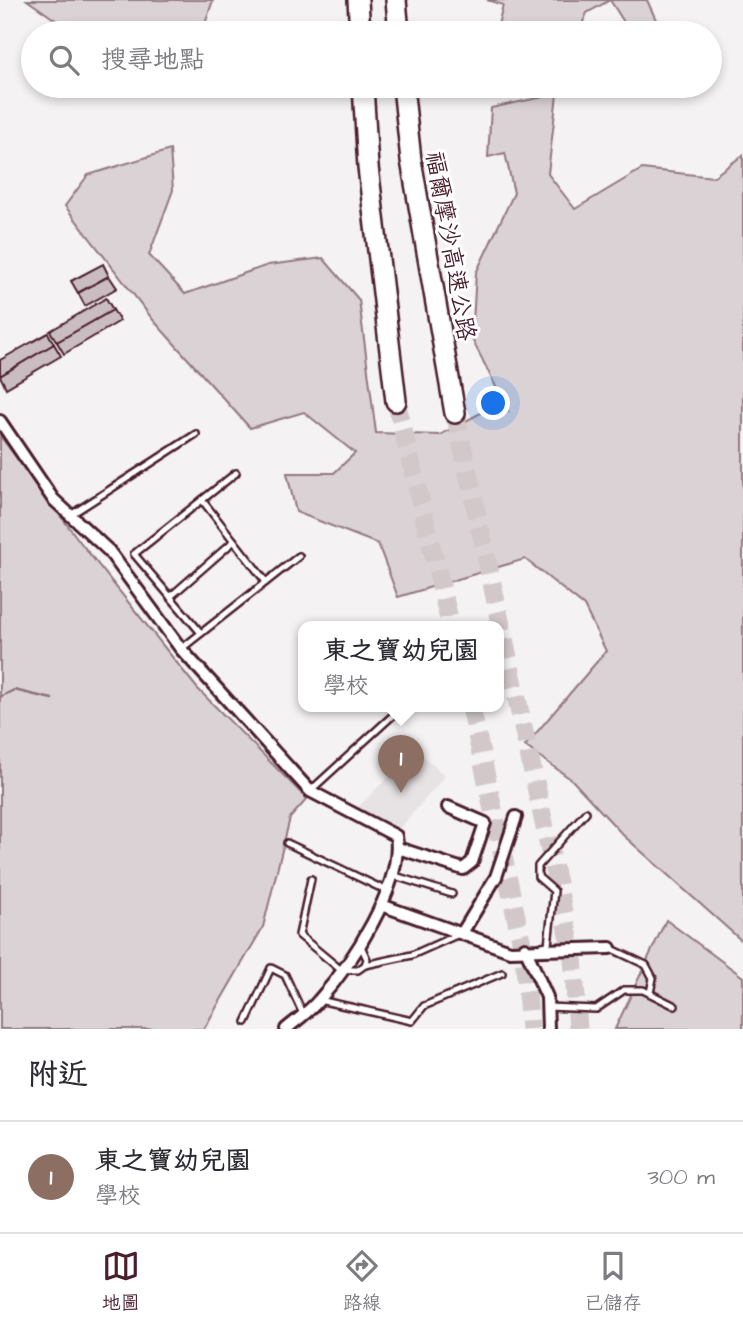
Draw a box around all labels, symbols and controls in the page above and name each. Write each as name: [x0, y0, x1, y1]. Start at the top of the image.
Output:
search box: [21, 21, 722, 98]
icon: search: [45, 41, 83, 79]
text: 搜尋地點: [101, 42, 205, 78]
street label: 福爾摩沙高速公路: [417, 149, 483, 344]
your location: [476, 386, 510, 420]
popup: [298, 621, 504, 712]
text: 東之寶幼兒園: [323, 633, 479, 669]
text: 學校: [323, 670, 369, 702]
pin: 1: [378, 735, 424, 793]
text: 附近: [28, 1054, 88, 1096]
text: 東之寶幼兒園: [95, 1143, 251, 1179]
text: 1: [50, 1161, 52, 1193]
text: 300 m: [647, 1161, 715, 1193]
text: 學校: [95, 1180, 141, 1212]
tab: 地圖: [102, 1247, 140, 1317]
tab: 路線: [343, 1247, 381, 1317]
tab: 已儲存: [584, 1247, 641, 1317]

